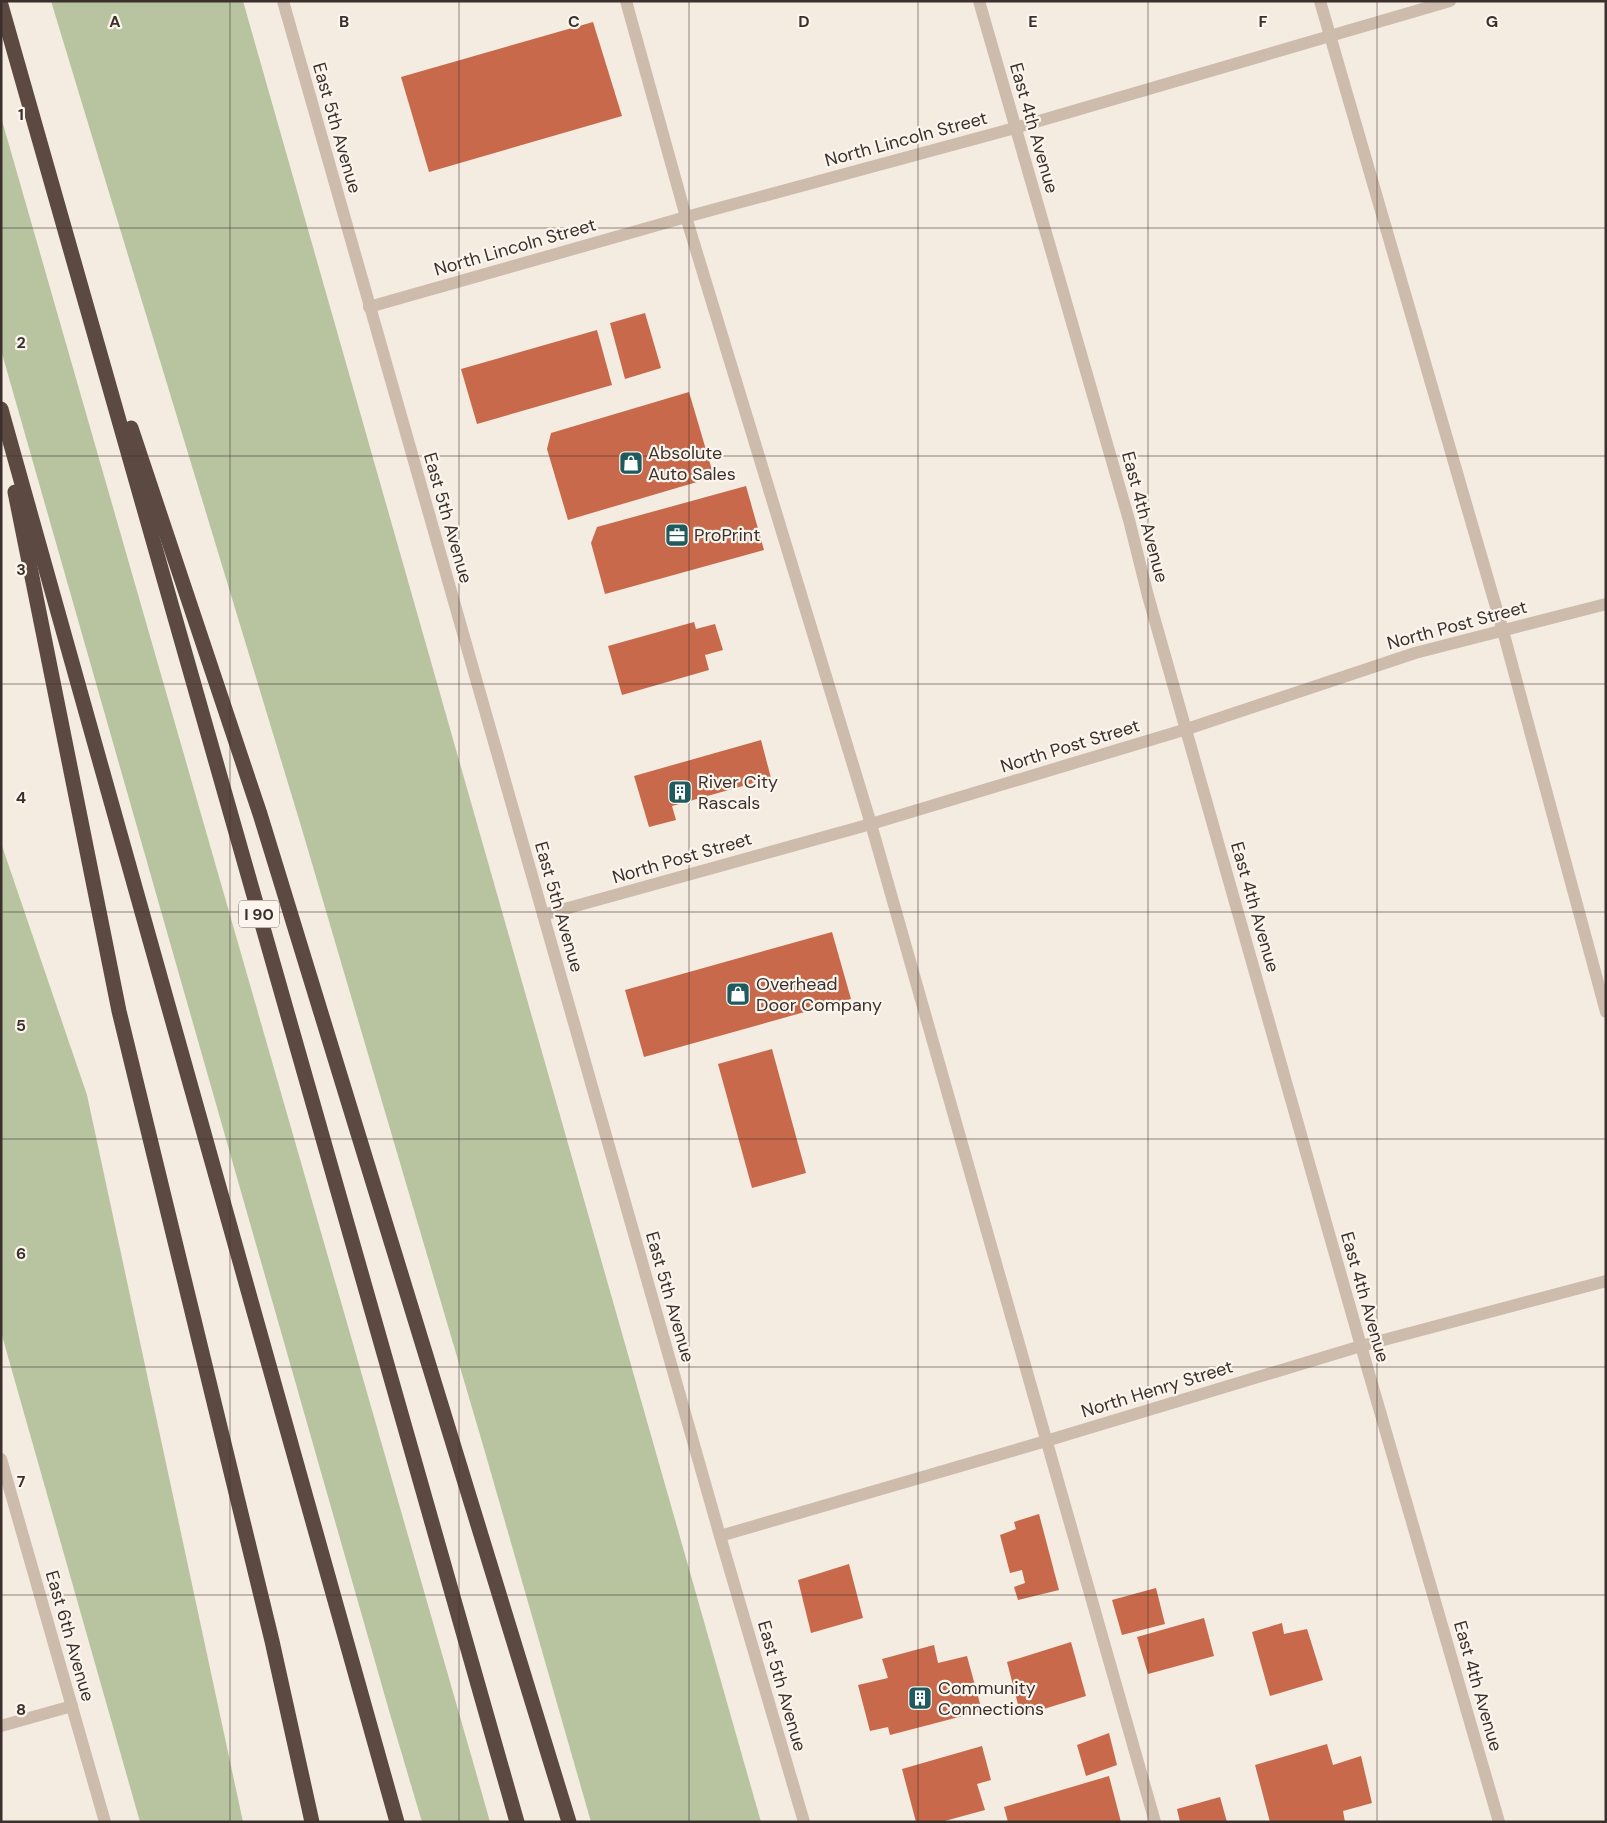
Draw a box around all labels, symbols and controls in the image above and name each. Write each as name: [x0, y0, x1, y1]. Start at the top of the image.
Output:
text: A: [109, 11, 121, 32]
text: B: [339, 11, 349, 32]
text: C: [568, 11, 580, 32]
text: D: [798, 11, 810, 32]
text: E: [1028, 11, 1038, 32]
text: F: [1259, 11, 1268, 32]
text: G: [1486, 11, 1498, 32]
street label: East 5th Avenue: [307, 60, 367, 196]
street label: East 4th Avenue: [1004, 60, 1064, 196]
text: 1: [18, 104, 24, 125]
street label: North Lincoln Street: [822, 106, 990, 172]
street label: North Lincoln Street: [431, 212, 599, 282]
text: 2: [16, 332, 26, 353]
place label: Absolute Auto Sales: [648, 441, 736, 486]
street label: East 4th Avenue: [1116, 449, 1174, 585]
street label: East 5th Avenue: [418, 450, 478, 586]
shop icon: Absolute Auto Sales: [618, 450, 644, 476]
office icon: ProPrint: [664, 522, 690, 548]
place label: ProPrint: [694, 523, 760, 547]
text: 3: [16, 559, 26, 580]
street label: North Post Street: [1384, 595, 1530, 655]
street label: North Post Street: [998, 713, 1142, 779]
place label: River City Rascals: [698, 770, 778, 815]
building icon: River City Rascals: [667, 779, 693, 805]
text: 4: [16, 787, 26, 808]
street label: North Post Street: [609, 827, 755, 889]
street label: East 5th Avenue: [529, 839, 589, 975]
street label: East 4th Avenue: [1225, 839, 1285, 975]
road number: I 90: [239, 901, 279, 928]
place label: Overhead Door Company: [756, 972, 882, 1017]
shop icon: Overhead Door Company: [725, 981, 751, 1007]
text: 5: [16, 1015, 26, 1036]
street label: East 5th Avenue: [640, 1229, 700, 1365]
street label: East 4th Avenue: [1335, 1229, 1395, 1365]
text: 6: [16, 1243, 26, 1264]
street label: North Henry Street: [1078, 1355, 1236, 1423]
text: 7: [17, 1471, 26, 1492]
street label: East 6th Avenue: [40, 1568, 100, 1704]
street label: East 5th Avenue: [752, 1618, 812, 1754]
street label: East 4th Avenue: [1448, 1618, 1508, 1754]
place label: Community Connections: [938, 1676, 1044, 1721]
building icon: Community Connections: [907, 1685, 933, 1711]
text: 8: [16, 1699, 26, 1720]

